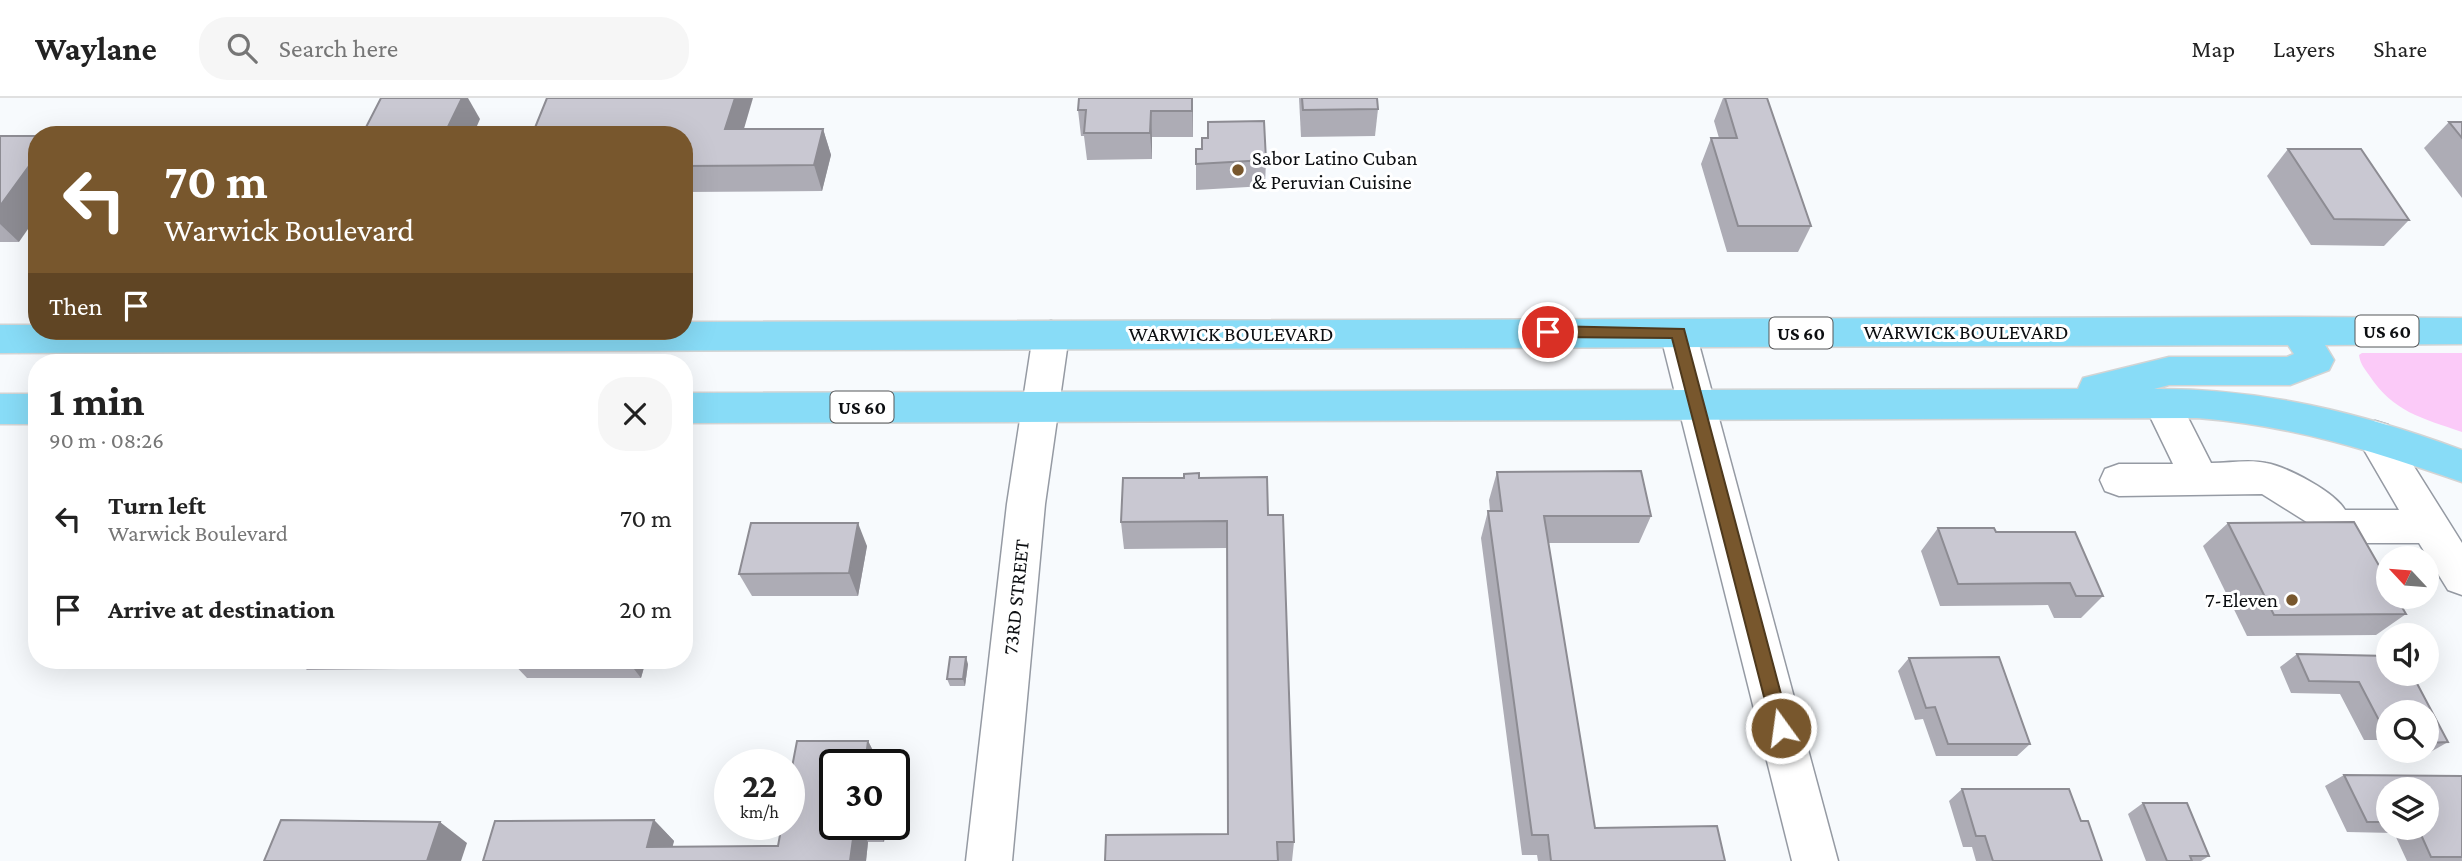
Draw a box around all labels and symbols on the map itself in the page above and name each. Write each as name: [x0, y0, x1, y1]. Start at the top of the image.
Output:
place label: Sabor Latino Cuban & Peruvian Cuisine: [1252, 146, 1418, 194]
marker: Sabor Latino Cuban & Peruvian Cuisine: [1230, 162, 1246, 178]
pin: [1518, 302, 1578, 362]
road number: US 60: [2356, 316, 2418, 346]
road number: US 60: [1770, 317, 1832, 348]
street label: WARWICK BOULEVARD: [1863, 320, 2069, 344]
street label: WARWICK BOULEVARD: [1128, 322, 1334, 346]
road number: US 60: [830, 392, 894, 422]
street label: 73RD STREET: [998, 537, 1034, 656]
north arrow: [2376, 546, 2440, 609]
place label: 7-Eleven: [2205, 588, 2278, 612]
marker: 7-Eleven: [2284, 592, 2300, 608]
position arrow: [1744, 691, 1818, 765]
speed limit sign: 30: [819, 749, 910, 840]

